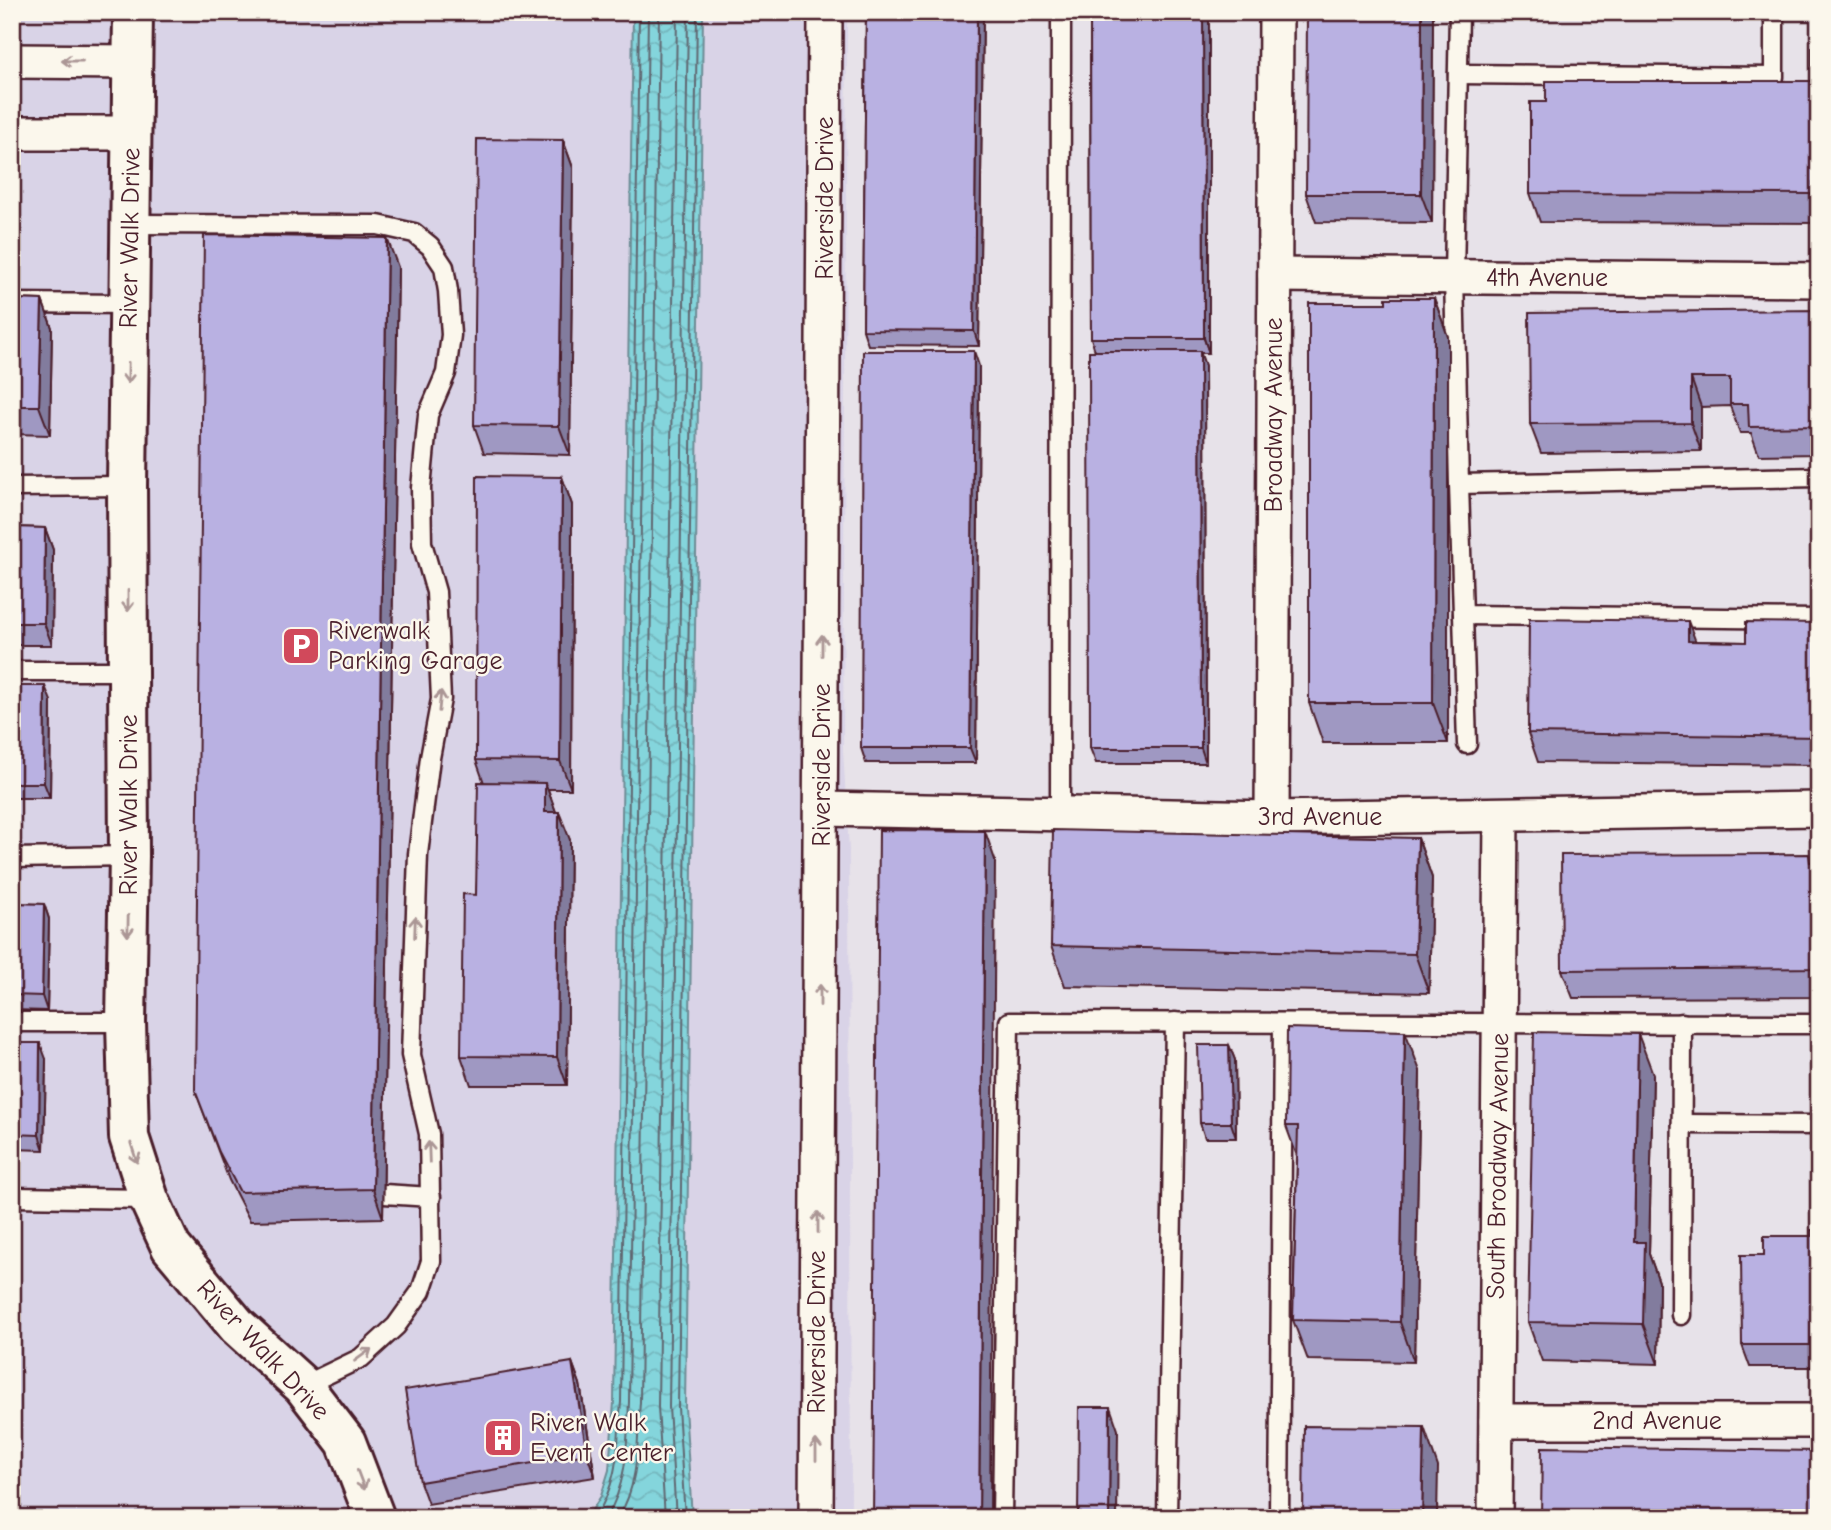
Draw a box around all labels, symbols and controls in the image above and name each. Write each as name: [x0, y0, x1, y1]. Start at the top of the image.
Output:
one-way arrow: [61, 54, 84, 68]
street label: Riverside Drive: [810, 116, 840, 280]
street label: River Walk Drive: [113, 147, 147, 329]
street label: 4th Avenue: [1486, 263, 1608, 293]
street label: Broadway Avenue: [1259, 318, 1289, 512]
one-way arrow: [122, 361, 135, 384]
one-way arrow: [121, 589, 135, 612]
place label: Riverwalk Parking Garage: [328, 616, 503, 676]
parking icon: Riverwalk Parking Garage: [280, 625, 322, 667]
one-way arrow: [816, 633, 829, 656]
street label: Riverside Drive: [807, 683, 837, 847]
one-way arrow: [433, 690, 446, 713]
street label: River Walk Drive: [114, 715, 144, 895]
street label: 3rd Avenue: [1258, 802, 1382, 832]
one-way arrow: [121, 914, 135, 937]
one-way arrow: [409, 915, 422, 938]
one-way arrow: [813, 983, 827, 1006]
street label: South Broadway Avenue: [1481, 1033, 1515, 1299]
one-way arrow: [129, 1141, 142, 1163]
one-way arrow: [423, 1141, 436, 1164]
one-way arrow: [811, 1211, 825, 1234]
street label: Riverside Drive: [802, 1250, 832, 1414]
street label: River Walk Drive: [190, 1274, 336, 1426]
one-way arrow: [353, 1348, 372, 1363]
street label: 2nd Avenue: [1592, 1406, 1722, 1436]
place label: River Walk Event Center: [530, 1408, 674, 1468]
building icon: River Walk Event Center: [482, 1417, 524, 1459]
one-way arrow: [809, 1438, 823, 1461]
one-way arrow: [355, 1469, 368, 1490]

